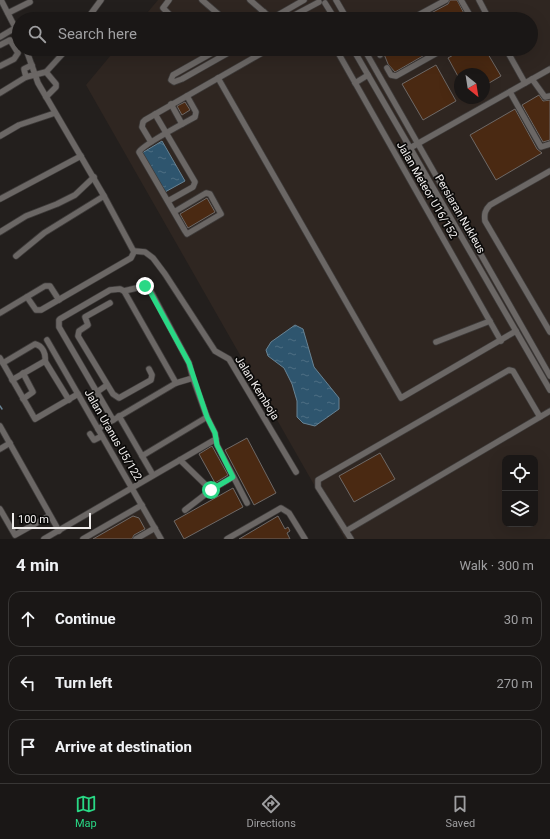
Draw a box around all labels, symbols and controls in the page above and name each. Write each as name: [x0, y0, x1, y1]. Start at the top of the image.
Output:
search box: [12, 12, 538, 56]
icon: search: [26, 23, 48, 45]
text: Search here: [58, 25, 137, 43]
north arrow: [454, 68, 490, 104]
street label: Jalan Meteor U16/152: [394, 139, 460, 241]
street label: Persiaran Nukleus: [432, 172, 488, 256]
route end: [136, 277, 154, 295]
street label: Jalan Kemboja: [232, 354, 282, 422]
street label: Jalan Uranus U5/122: [82, 387, 144, 483]
map controls: [502, 455, 538, 527]
button: locate: [502, 455, 538, 491]
route start: [202, 481, 220, 499]
button: layers: [502, 491, 538, 527]
scale bar: [12, 511, 91, 530]
text: 100 m: [18, 513, 49, 526]
text: 4 min: [16, 555, 59, 575]
text: Walk · 300 m: [459, 558, 534, 573]
icon: ahead: [17, 608, 39, 630]
text: Continue: [55, 610, 116, 628]
text: 30 m: [504, 612, 533, 627]
icon: left: [17, 672, 39, 694]
text: Turn left: [55, 674, 112, 692]
text: 270 m: [496, 676, 533, 691]
icon: arrive: [17, 736, 39, 758]
text: Arrive at destination: [55, 738, 192, 756]
tab: Map: [75, 793, 97, 830]
tab: Directions: [246, 793, 296, 830]
tab: Saved: [445, 793, 475, 830]

